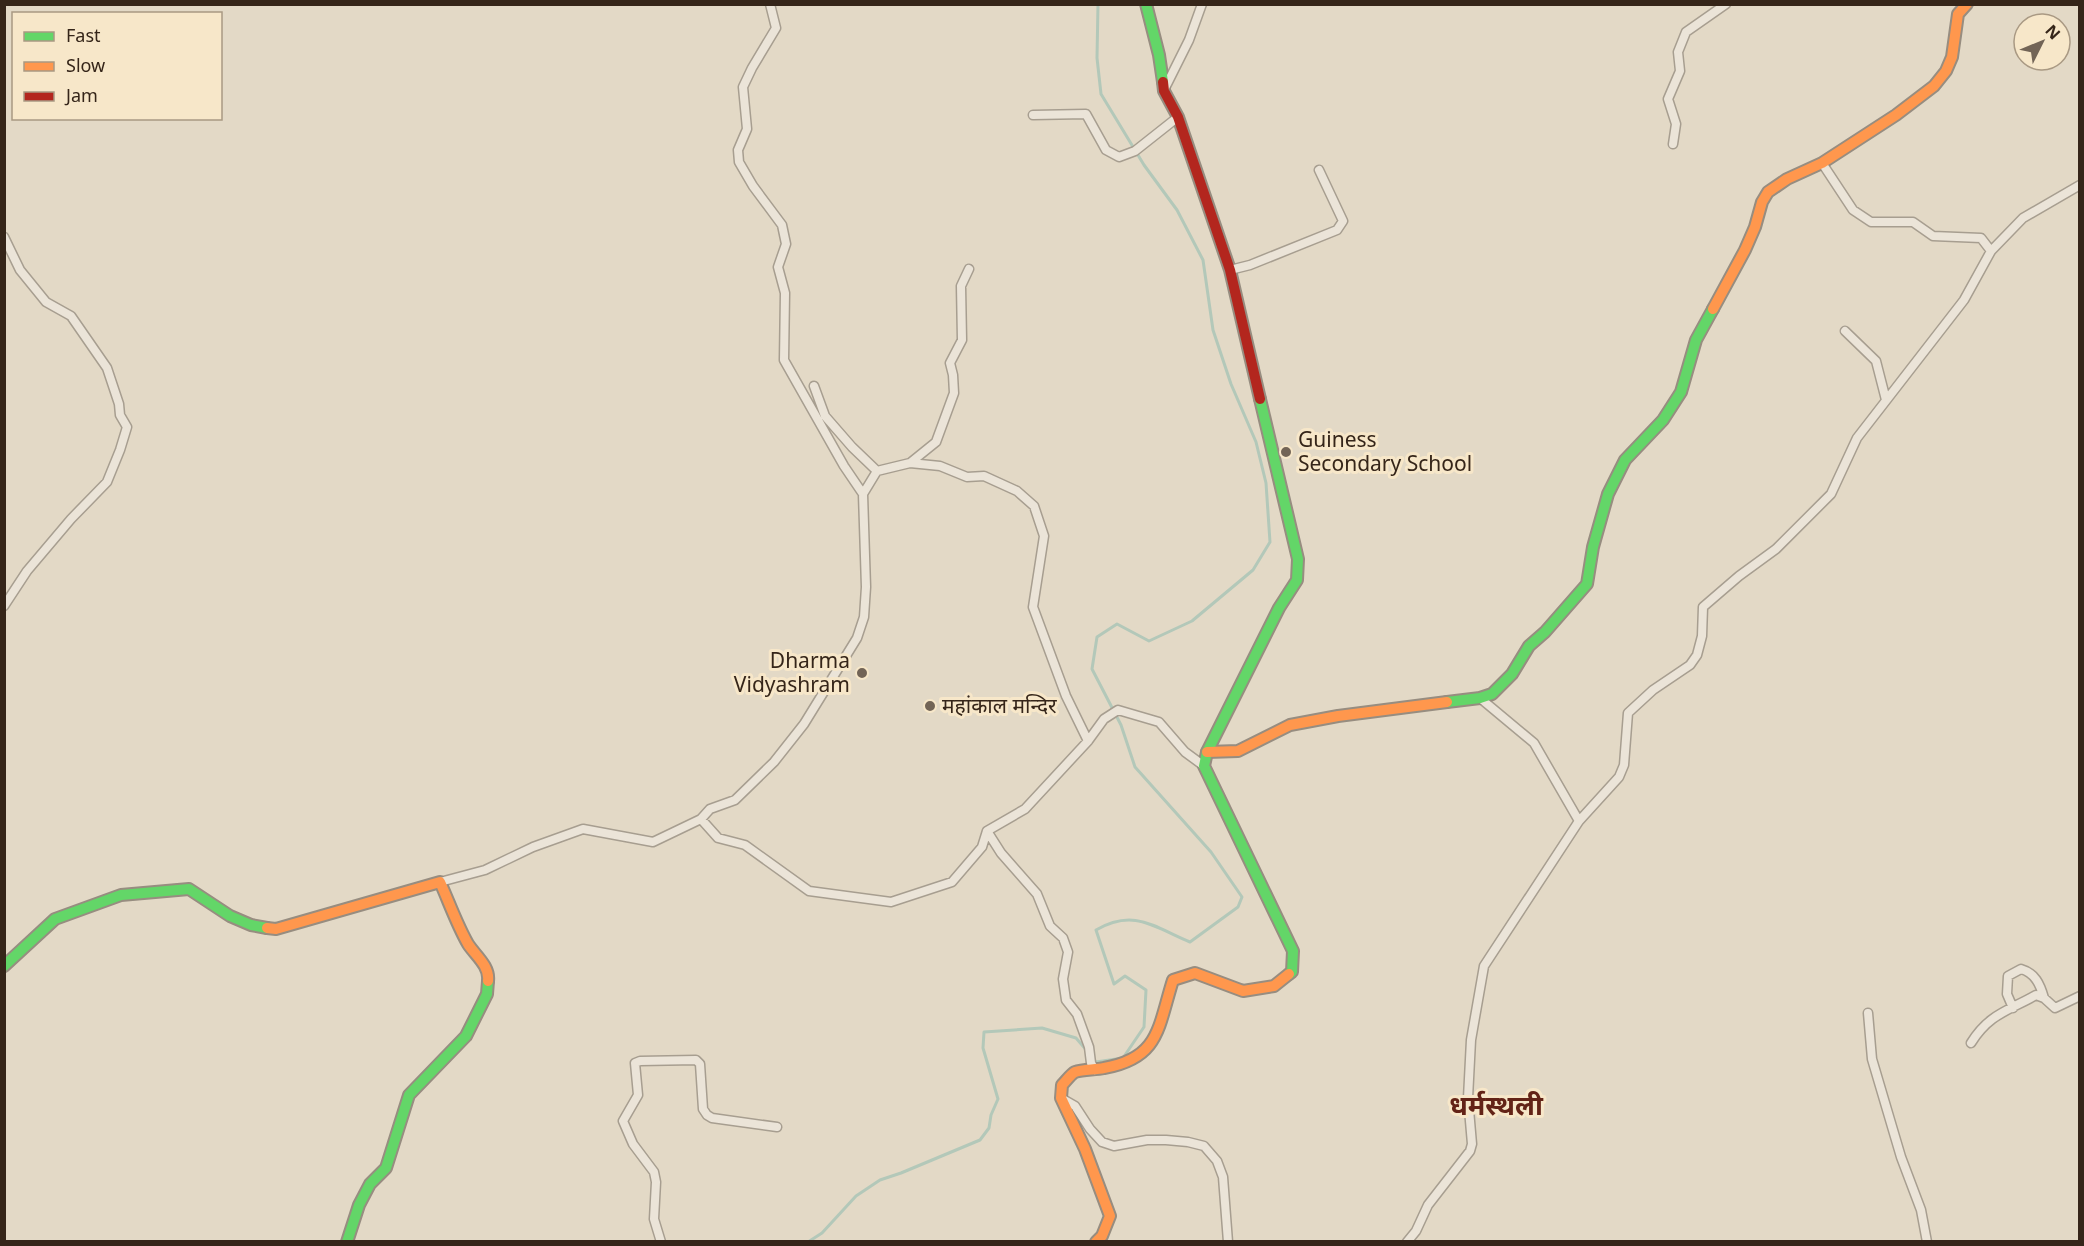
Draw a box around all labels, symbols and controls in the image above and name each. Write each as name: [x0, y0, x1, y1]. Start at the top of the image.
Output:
legend: [12, 12, 222, 120]
north arrow: [2012, 12, 2072, 72]
text: N: [2039, 22, 2063, 45]
text: Fast: [66, 26, 101, 49]
text: Slow: [66, 56, 105, 79]
text: Jam: [64, 86, 98, 109]
place label: Guiness Secondary School: [1298, 428, 1472, 480]
marker: Guiness Secondary School: [1279, 445, 1293, 459]
place label: Dharma Vidyashram: [734, 649, 850, 701]
marker: Dharma Vidyashram: [855, 666, 869, 680]
place label: महांकाल मन्दिर: [942, 694, 1057, 722]
marker: महांकाल मन्दिर: [923, 699, 937, 713]
district label: धर्मस्थली: [1449, 1090, 1544, 1126]

